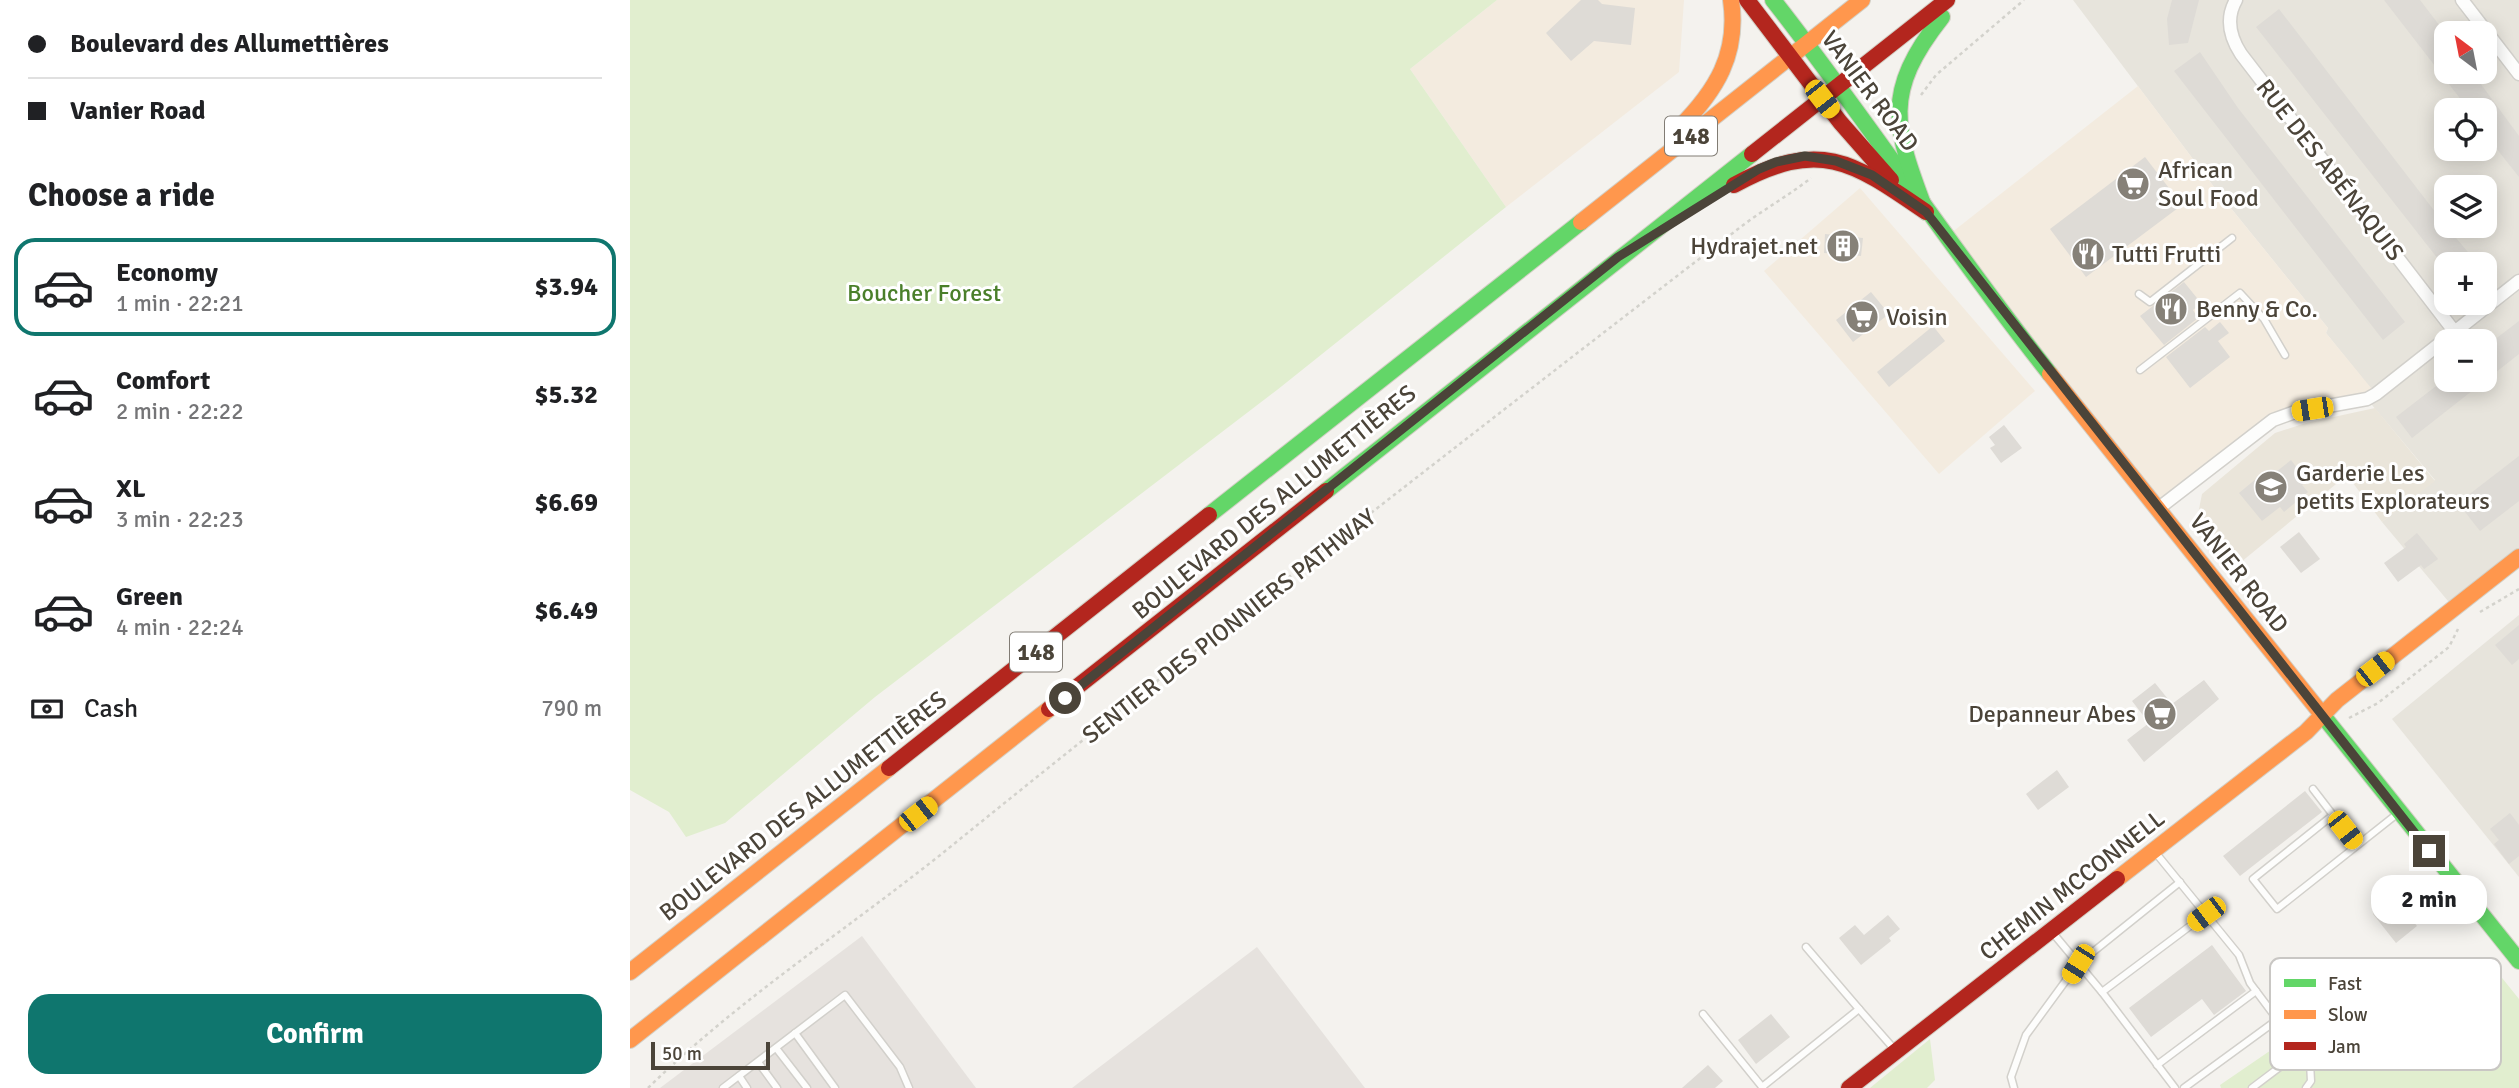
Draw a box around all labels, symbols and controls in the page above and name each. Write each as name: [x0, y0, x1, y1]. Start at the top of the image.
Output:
north arrow: [2434, 21, 2497, 84]
map controls: [2434, 21, 2497, 392]
street label: VANIER ROAD: [1815, 25, 1925, 157]
text: Boulevard des Allumettières: [70, 28, 389, 60]
street label: RUE DES ABÉNAQUIS: [2250, 73, 2410, 267]
car: [1801, 76, 1844, 122]
text: Vanier Road: [70, 95, 206, 127]
button: locate: [2434, 98, 2497, 161]
road number: 148: [1665, 116, 1717, 155]
place label: African Soul Food: [2158, 155, 2259, 213]
supermarket icon: African Soul Food: [2114, 165, 2152, 203]
button: layers: [2434, 175, 2497, 238]
text: Choose a ride: [28, 176, 215, 215]
building icon: Hydrajet.net: [1824, 227, 1862, 265]
place label: Hydrajet.net: [1690, 231, 1818, 261]
restaurant icon: Tutti Frutti: [2069, 235, 2107, 273]
place label: Tutti Frutti: [2112, 239, 2221, 269]
button: +: [2434, 252, 2497, 315]
icon: car: [32, 256, 95, 319]
text: Economy: [116, 257, 218, 289]
text: $3.94: [534, 271, 598, 303]
park label: Boucher Forest: [847, 278, 1001, 308]
text: 1 min · 22:21: [116, 289, 244, 318]
restaurant icon: Benny & Co.: [2152, 290, 2190, 328]
place label: Benny & Co.: [2196, 294, 2318, 324]
supermarket icon: Voisin: [1843, 298, 1881, 336]
place label: Voisin: [1886, 302, 1948, 332]
button: −: [2434, 329, 2497, 392]
icon: car: [32, 364, 95, 427]
text: Comfort: [116, 365, 210, 397]
street label: BOULEVARD DES ALLUMETTIÈRES: [1126, 378, 1422, 626]
text: $5.32: [534, 379, 598, 411]
car: [2290, 395, 2335, 423]
text: 2 min · 22:22: [116, 397, 244, 426]
place label: Garderie Les petits Explorateurs: [2296, 458, 2490, 516]
school or university icon: Garderie Les petits Explorateurs: [2252, 468, 2290, 506]
icon: car: [32, 472, 95, 535]
text: XL: [116, 473, 146, 505]
text: $6.69: [534, 487, 598, 519]
street label: SENTIER DES PIONNIERS PATHWAY: [1076, 502, 1382, 750]
text: 3 min · 22:23: [116, 505, 244, 534]
street label: VANIER ROAD: [2183, 507, 2295, 639]
icon: car: [32, 580, 95, 643]
text: Green: [116, 581, 183, 613]
text: $6.49: [534, 595, 598, 627]
text: 4 min · 22:24: [116, 613, 244, 642]
road number: 148: [1010, 632, 1062, 672]
car: [2352, 648, 2399, 690]
route start: [1049, 682, 1081, 714]
street label: BOULEVARD DES ALLUMETTIÈRES: [653, 684, 953, 928]
icon: cash: [28, 690, 66, 728]
text: Cash: [84, 693, 138, 725]
text: 790 m: [541, 694, 602, 723]
supermarket icon: Depanneur Abes: [2141, 695, 2179, 733]
place label: Depanneur Abes: [1968, 699, 2136, 729]
car: [895, 793, 942, 835]
street label: CHEMIN MCCONNELL: [1973, 803, 2171, 967]
car: [2324, 807, 2367, 853]
route end: [2413, 835, 2445, 867]
callout: 2 min: [2371, 876, 2487, 924]
text: 2 min: [2401, 885, 2457, 914]
car: [2183, 893, 2230, 935]
car: [2058, 941, 2099, 987]
legend: [2270, 958, 2501, 1070]
text: Fast: [2328, 972, 2362, 996]
button: Confirm: [28, 994, 602, 1074]
text: Slow: [2328, 1003, 2368, 1027]
text: Jam: [2328, 1035, 2361, 1059]
scale bar: [651, 1039, 770, 1071]
text: 50 m: [662, 1042, 702, 1066]

